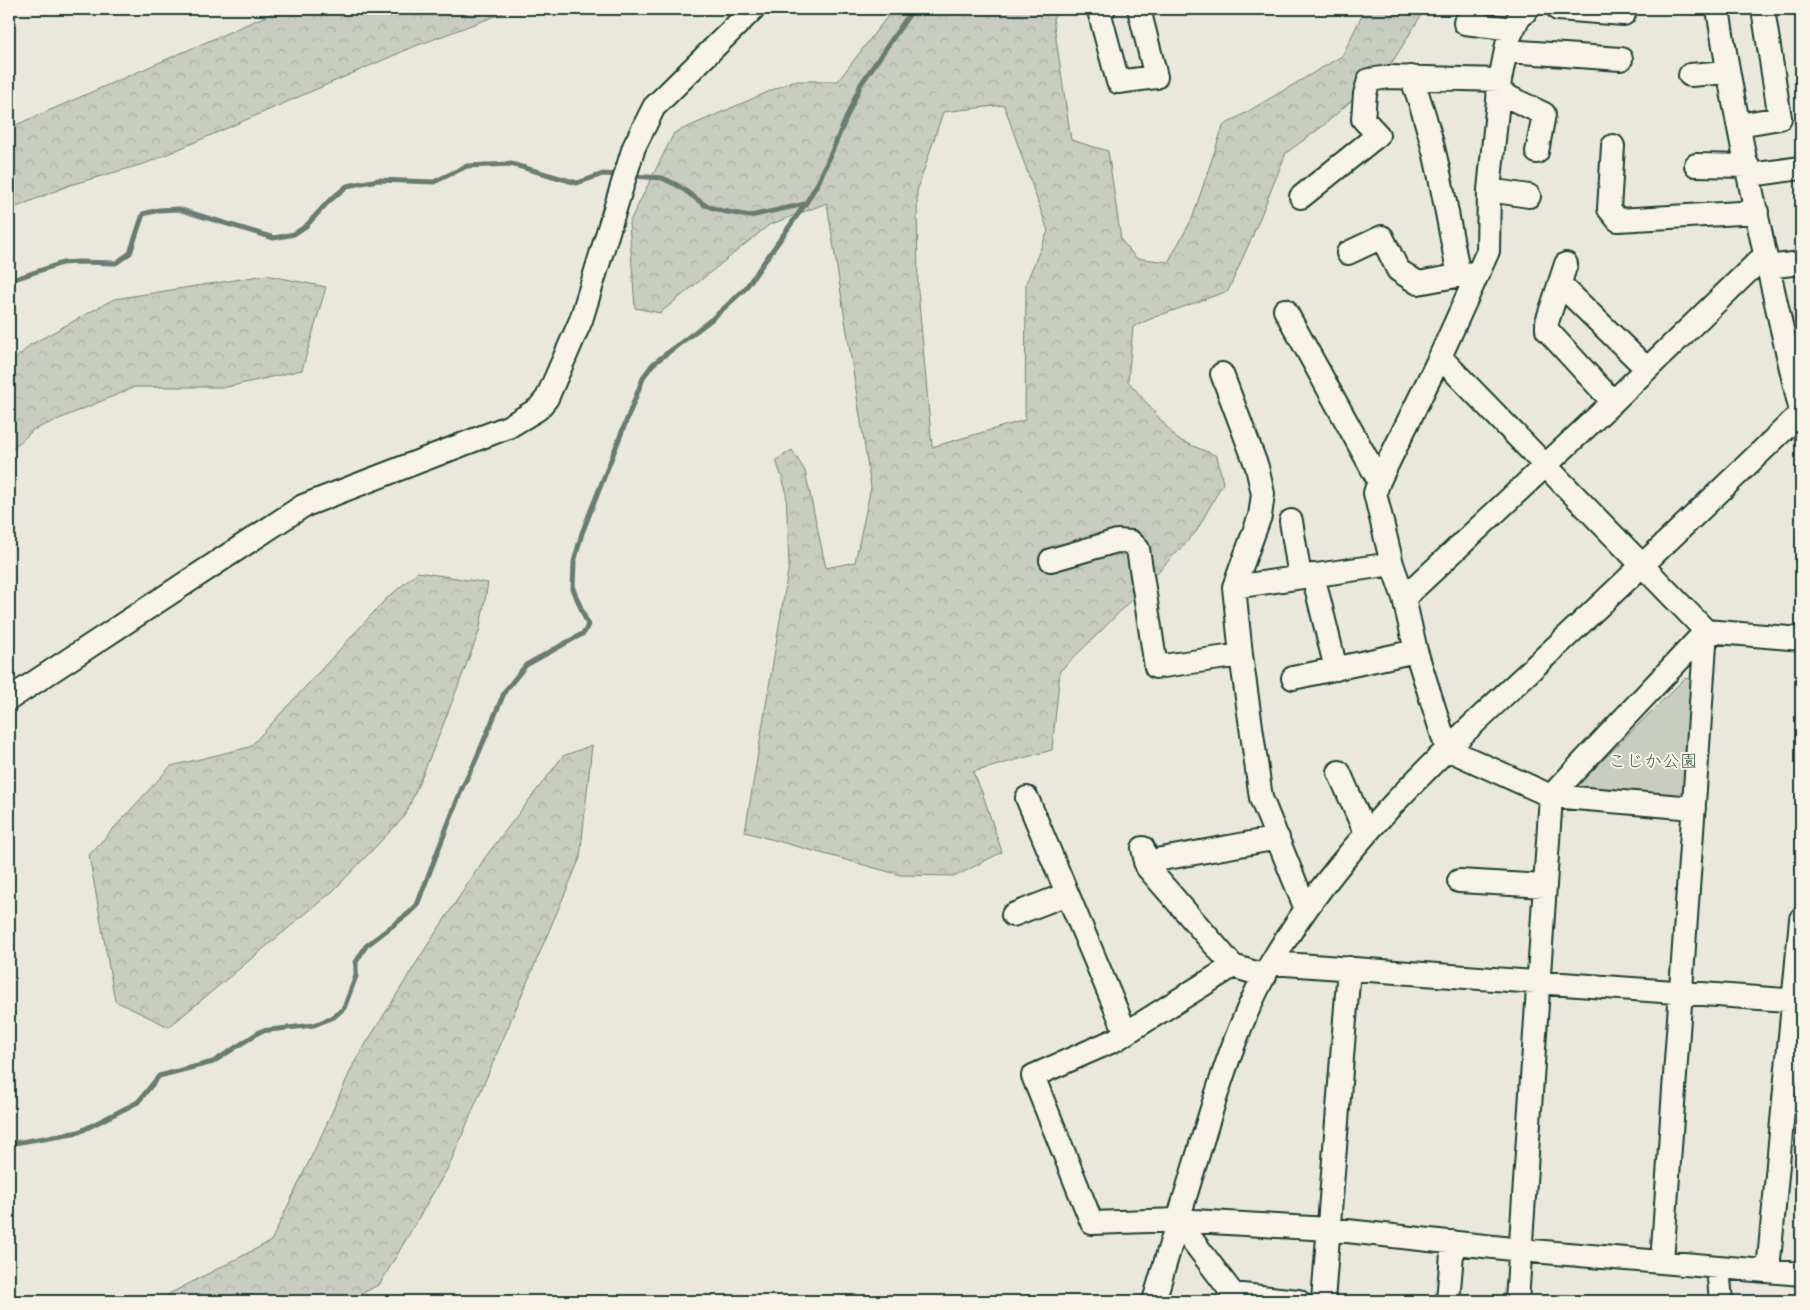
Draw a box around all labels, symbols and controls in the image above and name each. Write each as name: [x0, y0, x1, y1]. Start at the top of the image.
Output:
park label: こじか公園: [1608, 750, 1698, 772]

